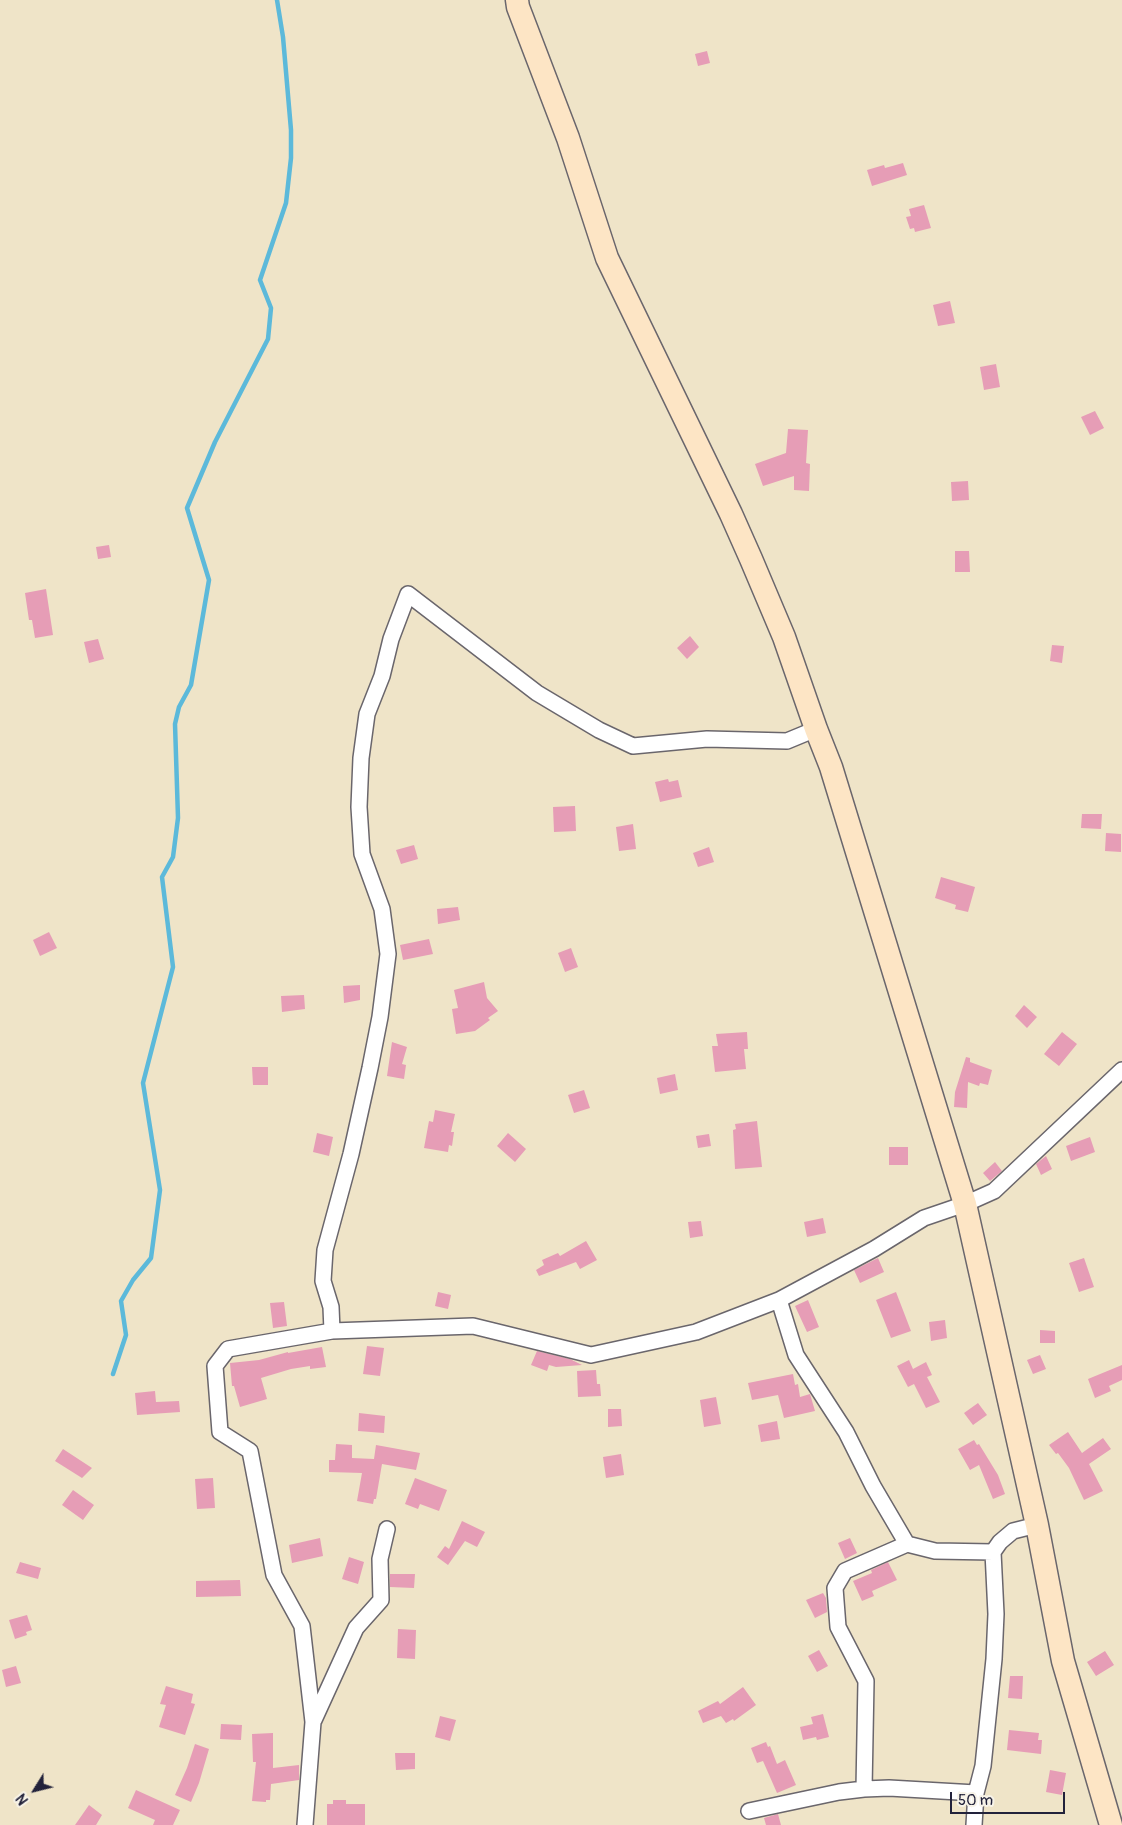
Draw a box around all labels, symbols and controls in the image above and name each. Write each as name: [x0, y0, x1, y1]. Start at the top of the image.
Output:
north arrow: [10, 1765, 60, 1815]
scale bar: [952, 1782, 1067, 1814]
text: N: [13, 1790, 32, 1808]
text: 50 m: [958, 1791, 993, 1810]

